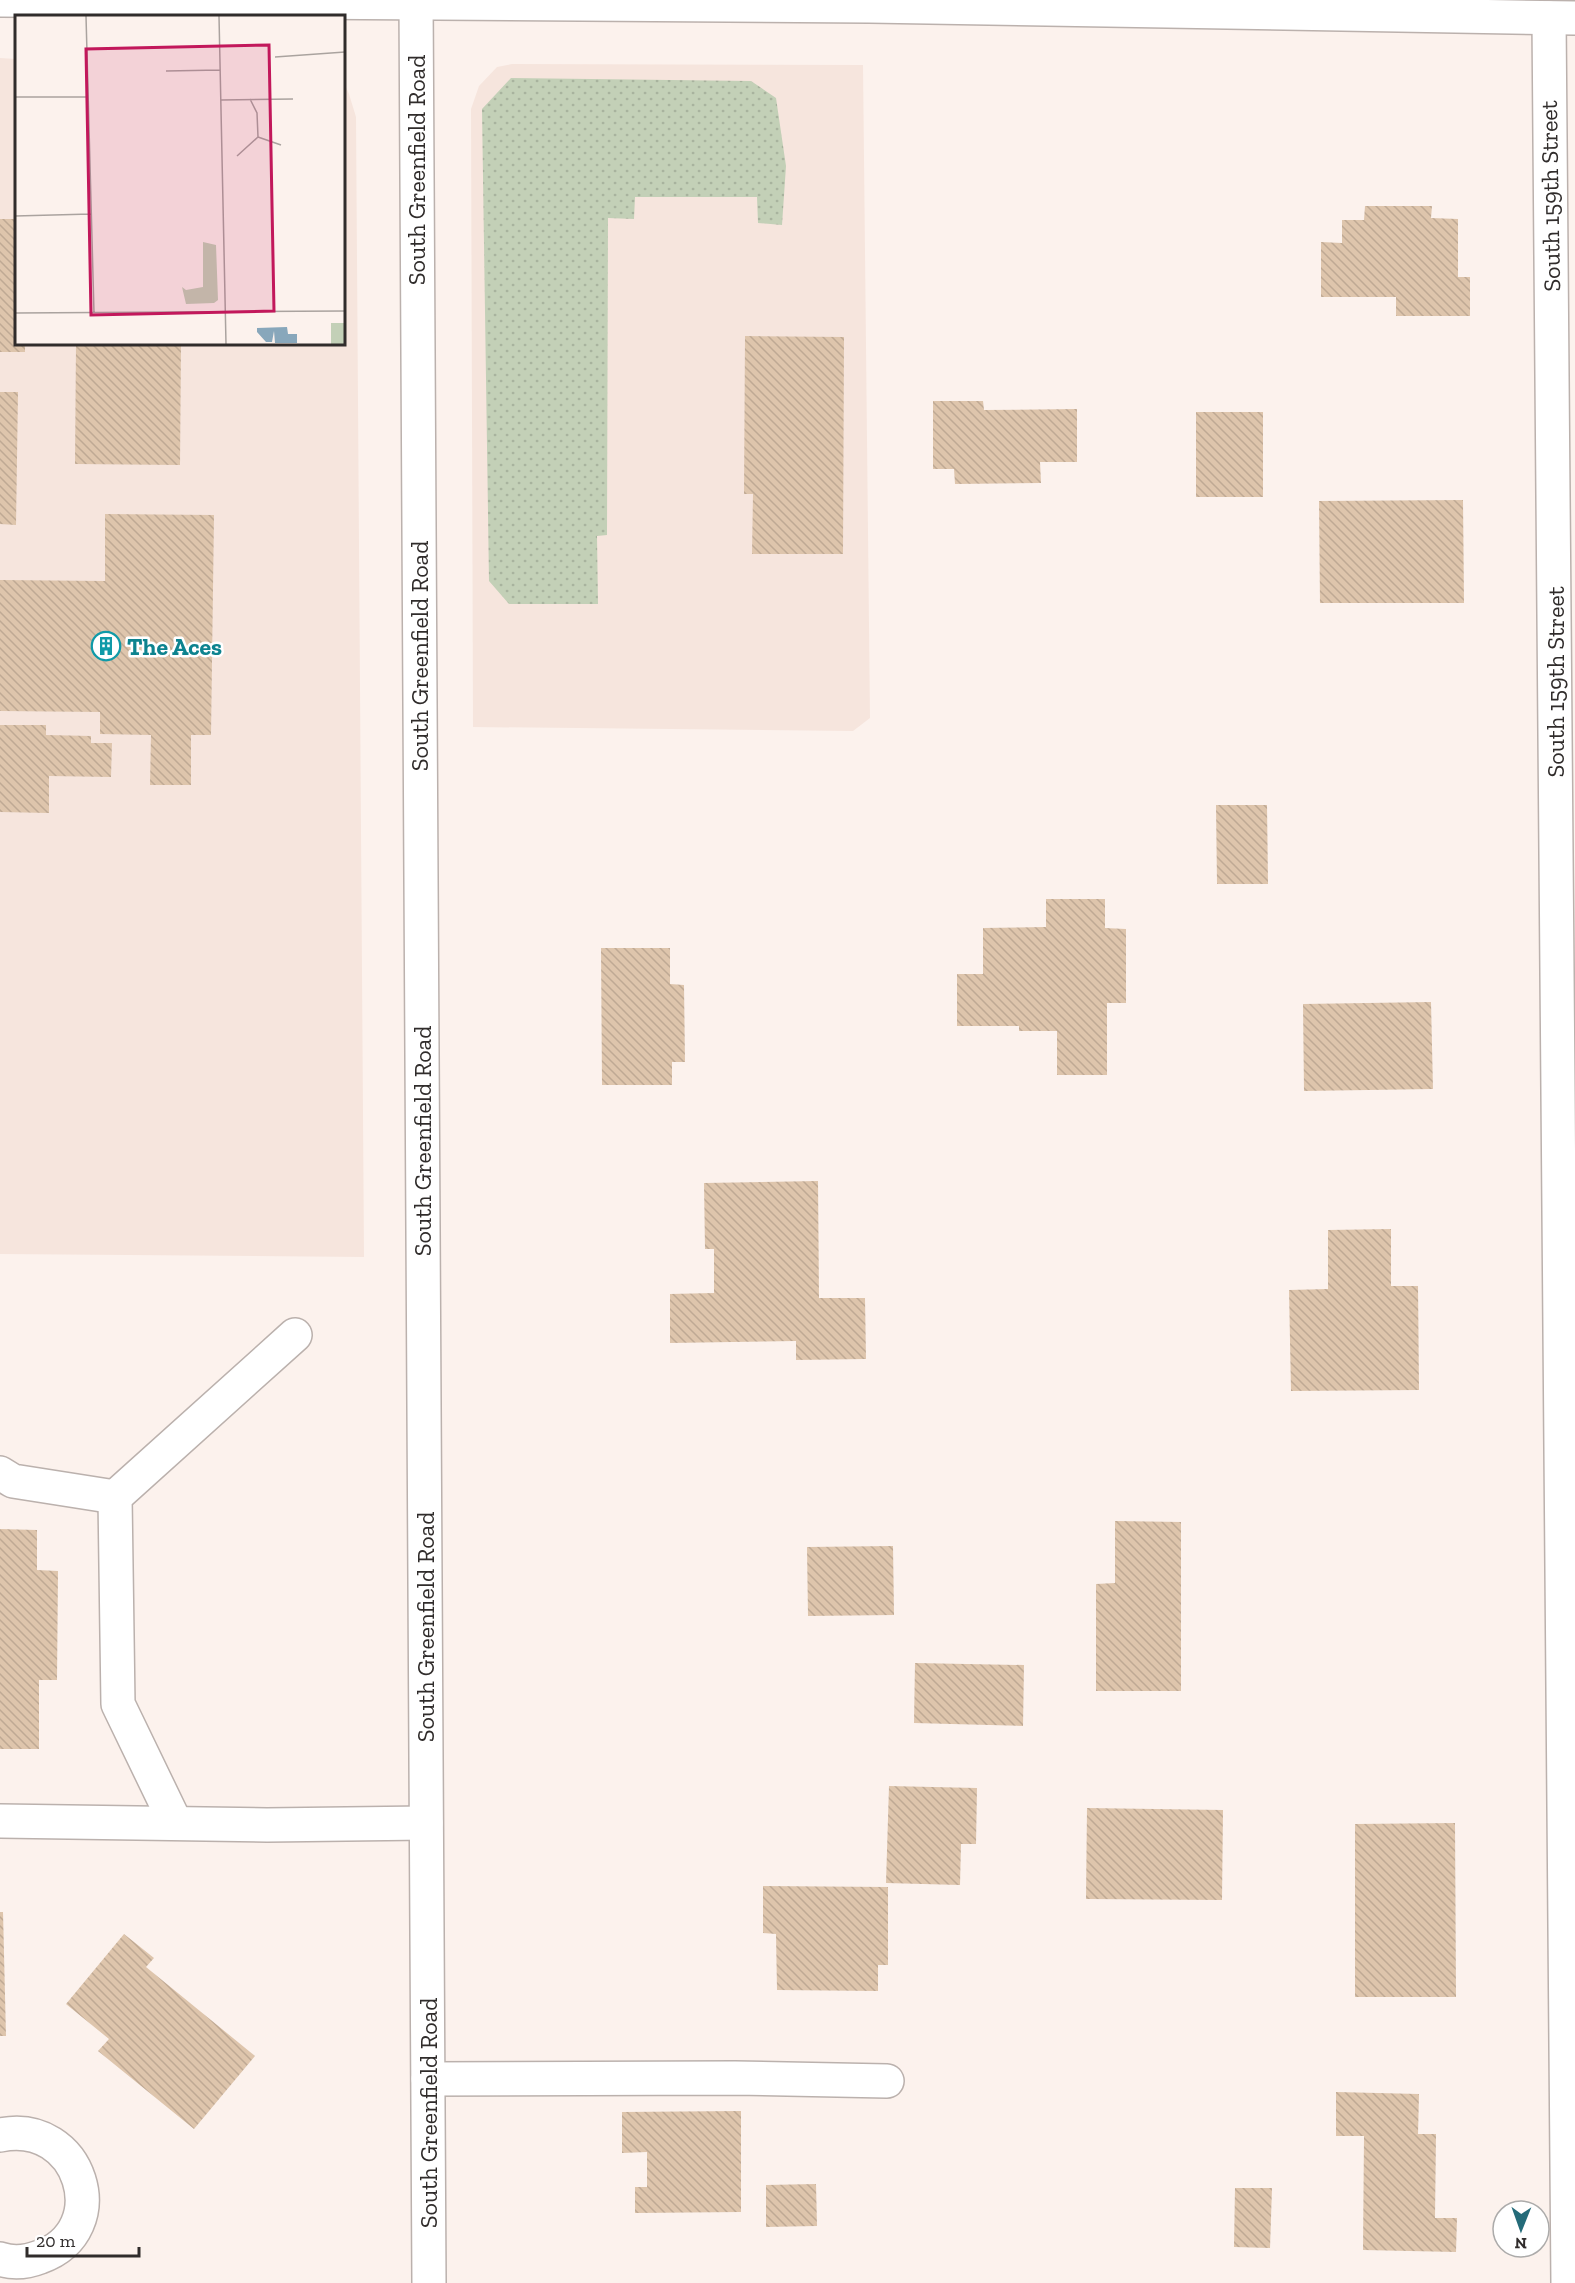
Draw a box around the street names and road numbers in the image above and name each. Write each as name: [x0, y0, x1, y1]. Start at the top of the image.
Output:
street label: South Greenfield Road: [402, 55, 431, 285]
street label: South 159th Street: [1534, 100, 1566, 292]
street label: South Greenfield Road: [405, 541, 434, 771]
street label: South 159th Street: [1541, 586, 1570, 778]
street label: South Greenfield Road: [408, 1026, 437, 1256]
street label: South Greenfield Road: [411, 1512, 440, 1742]
street label: South Greenfield Road: [414, 1998, 443, 2228]

